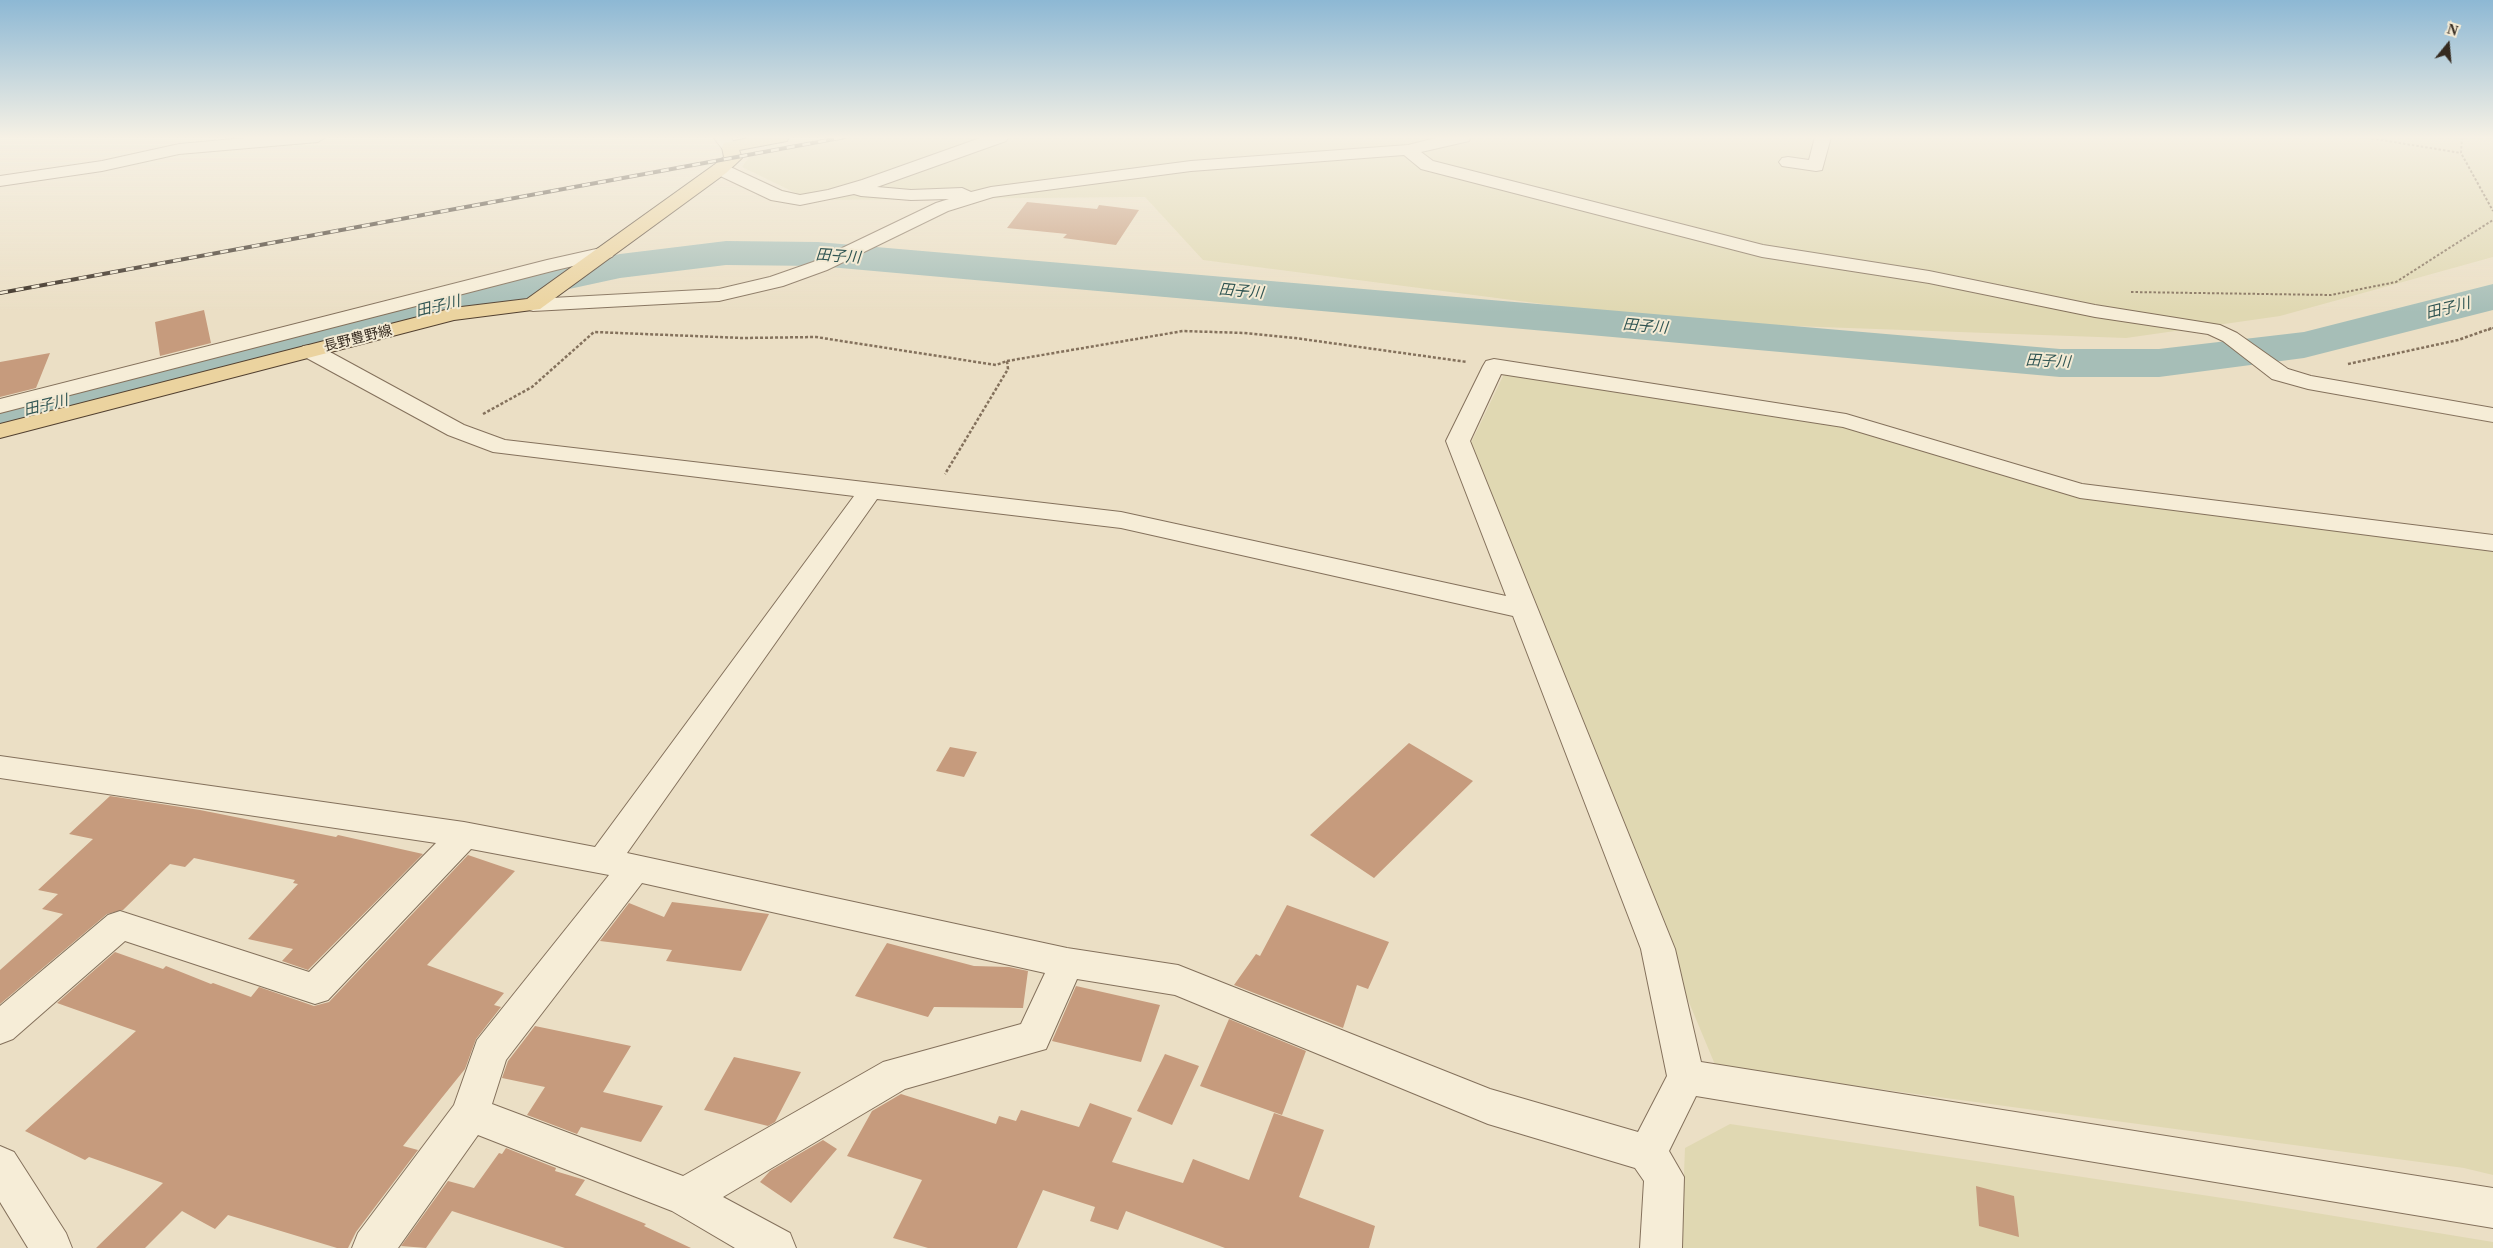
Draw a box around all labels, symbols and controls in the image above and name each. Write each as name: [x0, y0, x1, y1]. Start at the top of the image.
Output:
north arrow: [2423, 20, 2473, 70]
text: N: [2445, 22, 2460, 39]
water label: 田子川: [815, 246, 861, 268]
water label: 田子川: [1218, 281, 1264, 303]
water label: 田子川: [414, 293, 462, 321]
water label: 田子川: [2424, 295, 2472, 323]
water label: 田子川: [1622, 316, 1668, 338]
street label: 長野豊野線: [322, 322, 394, 356]
water label: 田子川: [2025, 352, 2071, 372]
water label: 田子川: [22, 392, 70, 420]

